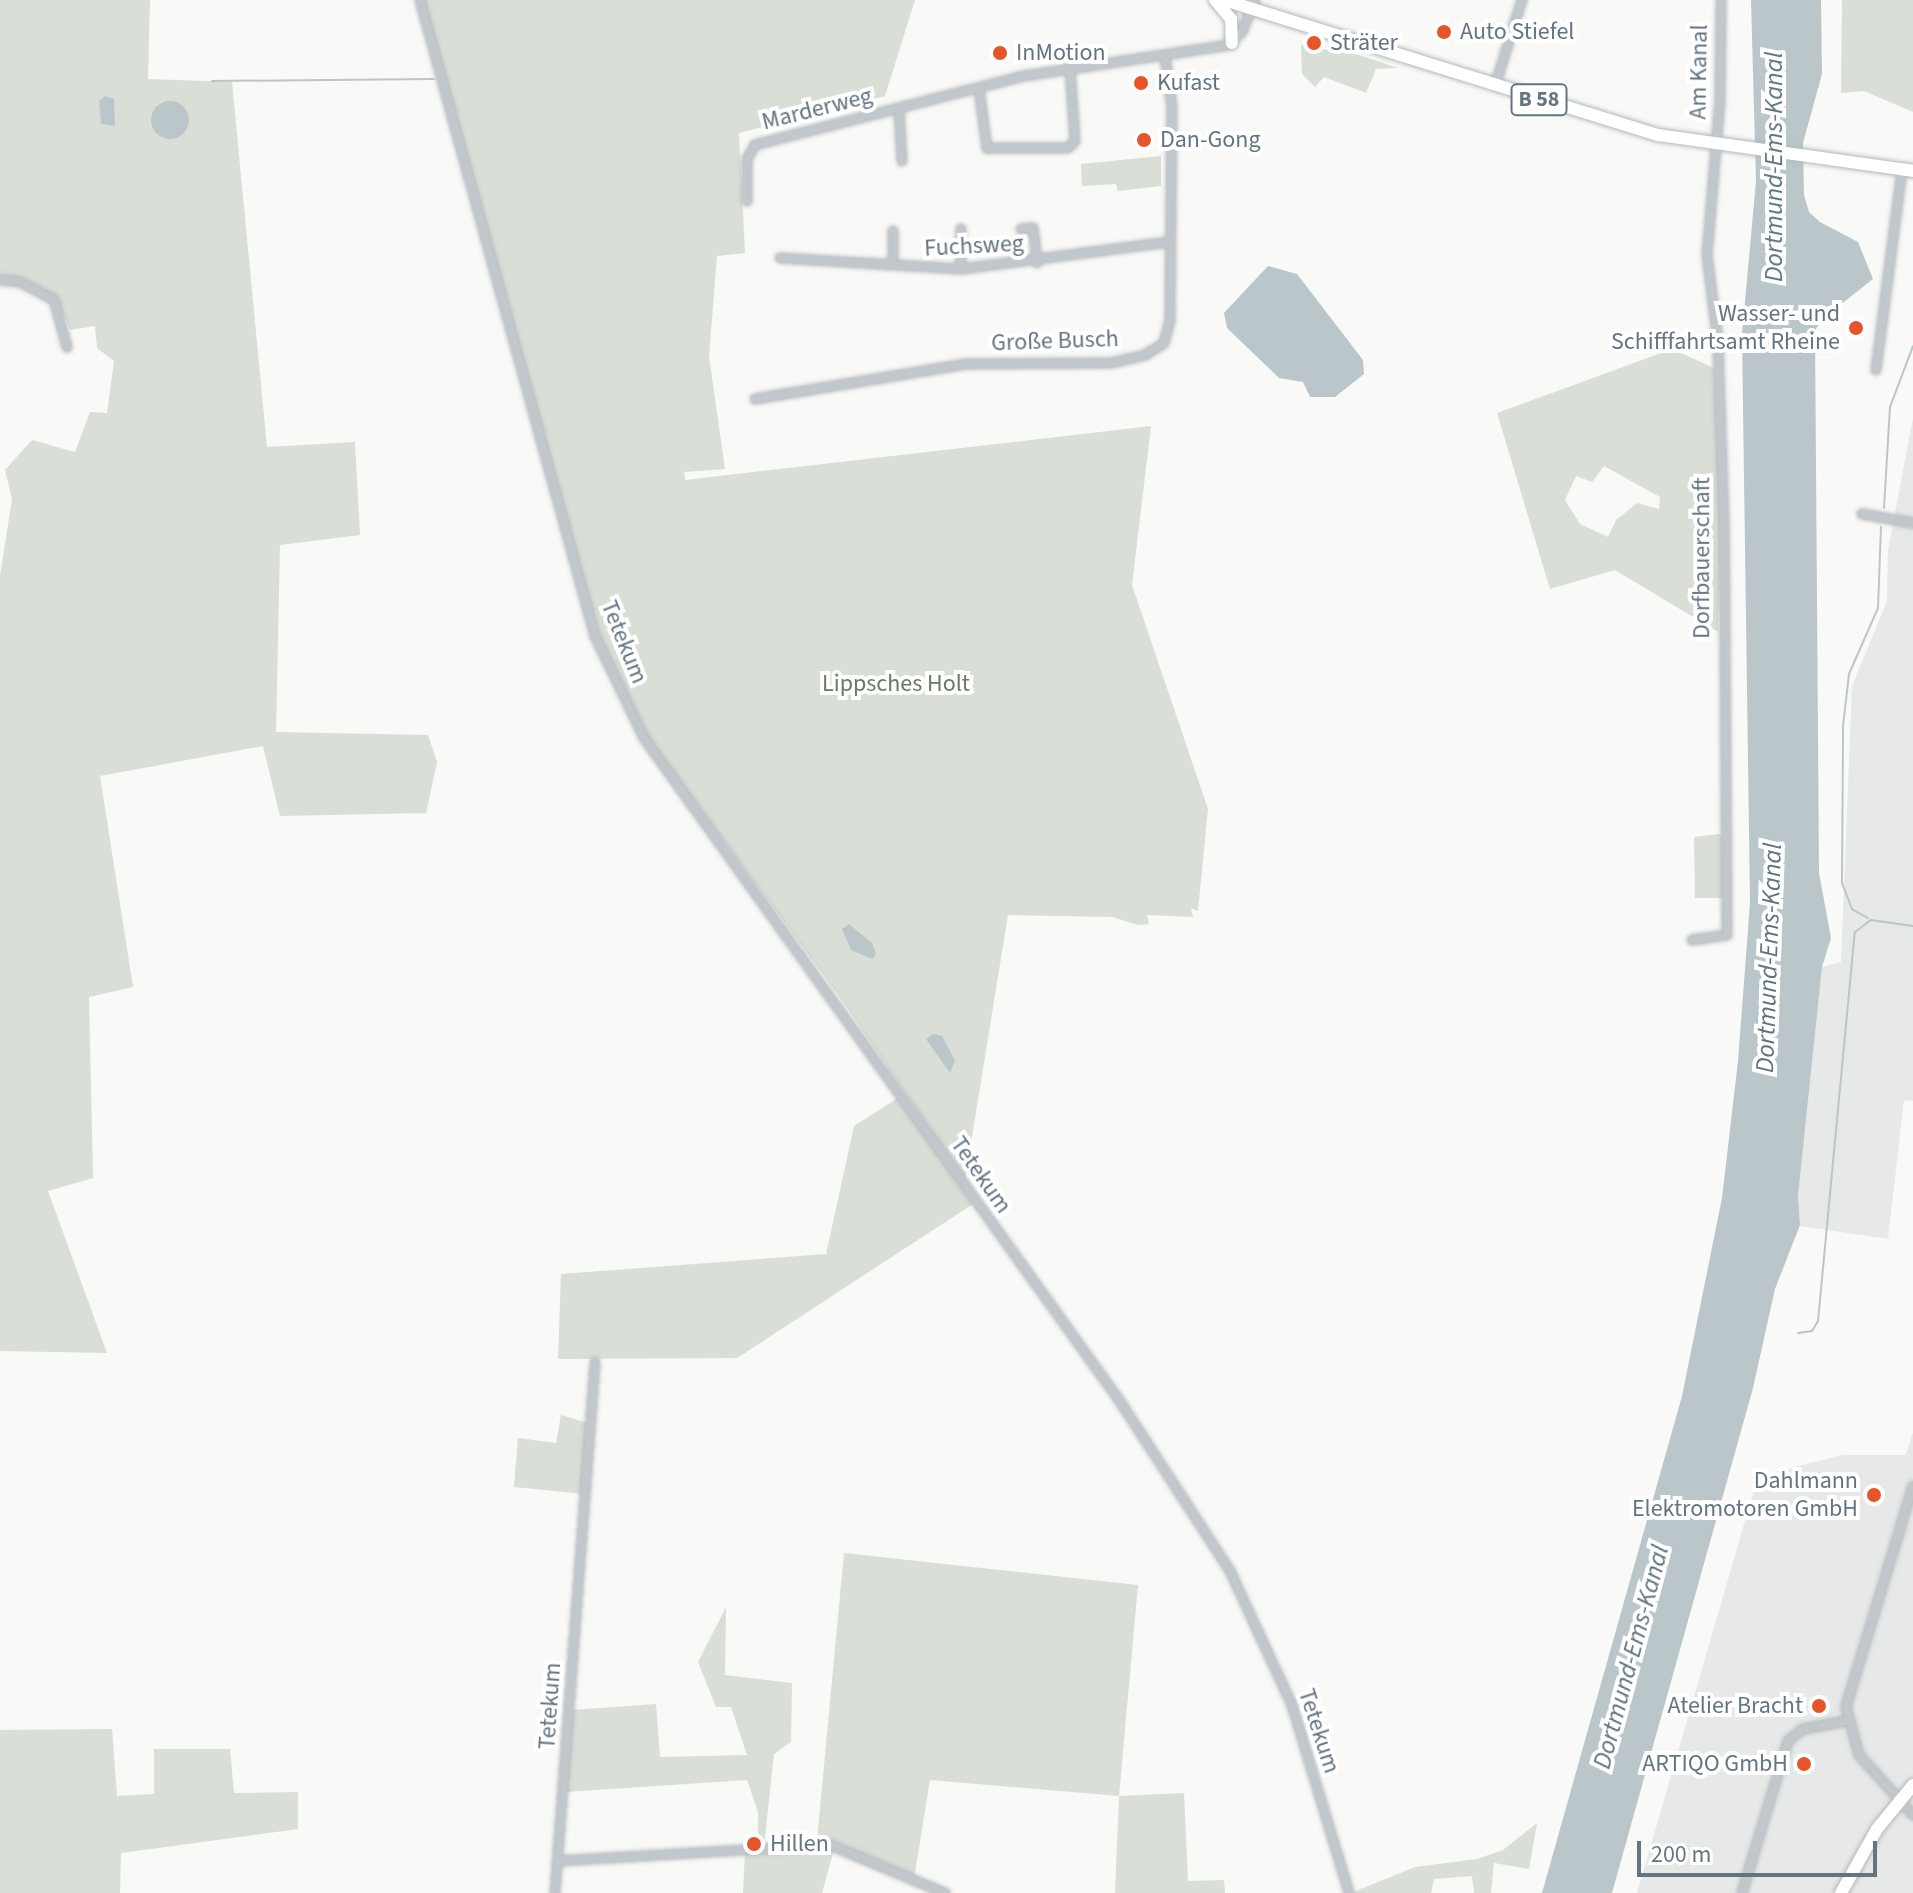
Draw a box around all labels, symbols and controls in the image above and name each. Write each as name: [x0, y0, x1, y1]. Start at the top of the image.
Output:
place label: Auto Stiefel: [1460, 18, 1574, 46]
marker: Auto Stiefel: [1435, 23, 1453, 41]
street label: Am Kanal: [1684, 24, 1714, 120]
place label: Sträter: [1330, 29, 1398, 57]
marker: Sträter: [1305, 34, 1323, 52]
place label: InMotion: [1016, 39, 1106, 67]
marker: InMotion: [991, 44, 1009, 62]
water label: Dortmund-Ems-Kanal: [1758, 52, 1790, 282]
place label: Kufast: [1157, 69, 1220, 97]
marker: Kufast: [1132, 74, 1150, 92]
street label: Marderweg: [759, 81, 875, 137]
road number: B 58: [1509, 82, 1569, 118]
place label: Dan-Gong: [1160, 126, 1260, 154]
marker: Dan-Gong: [1135, 131, 1153, 149]
street label: Fuchsweg: [924, 229, 1024, 263]
place label: Wasser- und Schifffahrtsamt Rheine: [1611, 300, 1840, 356]
marker: Wasser- und Schifffahrtsamt Rheine: [1847, 319, 1865, 337]
street label: Große Busch: [991, 324, 1119, 358]
street label: Dorfbauerschaft: [1688, 477, 1716, 639]
street label: Tetekum: [594, 596, 654, 688]
park label: Lippsches Holt: [822, 670, 970, 698]
water label: Dortmund-Ems-Kanal: [1749, 842, 1789, 1074]
street label: Tetekum: [944, 1131, 1018, 1219]
place label: Dahlmann Elektromotoren GmbH: [1632, 1467, 1858, 1523]
marker: Dahlmann Elektromotoren GmbH: [1865, 1486, 1883, 1504]
water label: Dortmund-Ems-Kanal: [1586, 1542, 1676, 1772]
street label: Tetekum: [533, 1662, 567, 1750]
street label: Tetekum: [1292, 1685, 1346, 1777]
place label: Atelier Bracht: [1667, 1692, 1803, 1720]
marker: Atelier Bracht: [1810, 1697, 1828, 1715]
place label: ARTIQO GmbH: [1642, 1750, 1788, 1778]
marker: ARTIQO GmbH: [1795, 1755, 1813, 1773]
scale bar: [1641, 1825, 1881, 1875]
place label: Hillen: [770, 1830, 829, 1858]
marker: Hillen: [745, 1835, 763, 1853]
text: 200 m: [1651, 1837, 1711, 1872]

